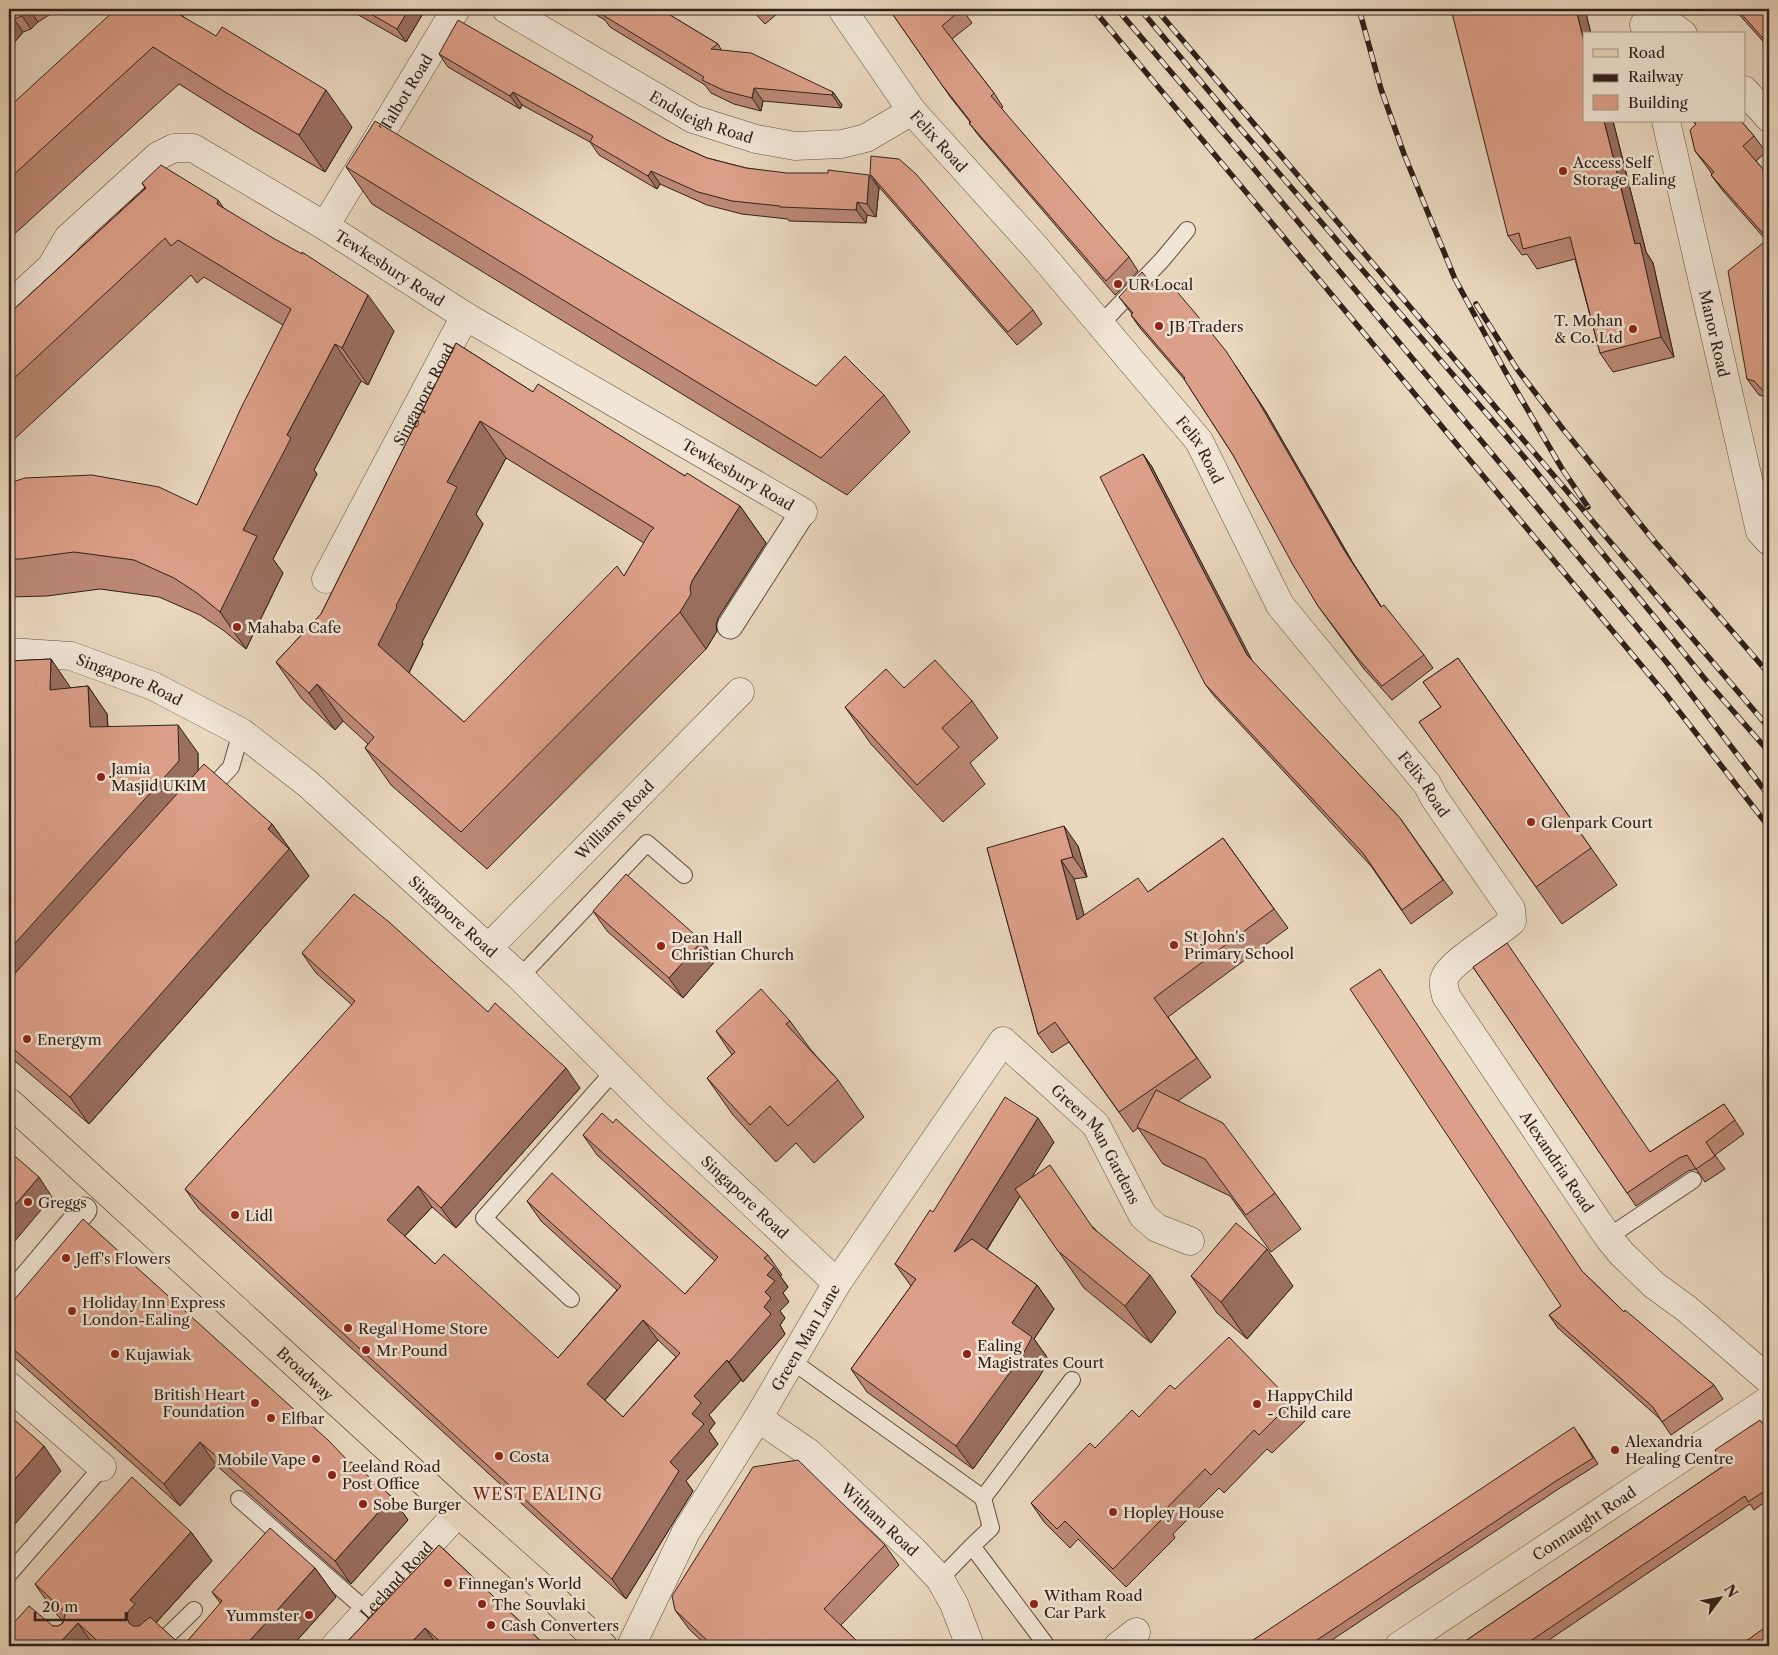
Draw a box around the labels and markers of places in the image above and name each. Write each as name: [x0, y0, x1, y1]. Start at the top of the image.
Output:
place label: Access Self Storage Ealing: [1572, 153, 1676, 189]
marker: Access Self Storage Ealing: [1557, 165, 1569, 177]
place label: UR Local: [1128, 275, 1194, 294]
marker: UR Local: [1112, 278, 1124, 290]
place label: T. Mohan & Co. Ltd: [1554, 311, 1624, 347]
place label: JB Traders: [1167, 317, 1243, 336]
marker: JB Traders: [1153, 320, 1165, 332]
marker: T. Mohan & Co. Ltd: [1627, 323, 1639, 335]
place label: Mahaba Cafe: [247, 618, 341, 637]
marker: Mahaba Cafe: [231, 621, 243, 633]
place label: Jamia Masjid UKIM: [109, 759, 206, 795]
marker: Jamia Masjid UKIM: [95, 771, 107, 783]
place label: Glenpark Court: [1541, 813, 1653, 832]
marker: Glenpark Court: [1525, 816, 1537, 828]
place label: St John's Primary School: [1184, 927, 1295, 963]
place label: Dean Hall Christian Church: [671, 928, 795, 964]
marker: St John's Primary School: [1168, 939, 1180, 951]
marker: Dean Hall Christian Church: [655, 940, 667, 952]
place label: Energym: [37, 1030, 102, 1049]
marker: Energym: [21, 1033, 33, 1045]
place label: Greggs: [38, 1193, 87, 1212]
marker: Greggs: [22, 1196, 34, 1208]
place label: Lidl: [245, 1206, 274, 1225]
marker: Lidl: [229, 1209, 241, 1221]
place label: Jeff's Flowers: [74, 1249, 171, 1268]
marker: Jeff's Flowers: [60, 1252, 72, 1264]
place label: Holiday Inn Express London-Ealing: [82, 1293, 226, 1329]
marker: Holiday Inn Express London-Ealing: [66, 1305, 78, 1317]
place label: Regal Home Store: [358, 1319, 488, 1338]
marker: Regal Home Store: [342, 1322, 354, 1334]
place label: Ealing Magistrates Court: [977, 1336, 1105, 1372]
place label: Mr Pound: [376, 1341, 448, 1360]
marker: Mr Pound: [360, 1344, 372, 1356]
place label: Kujawiak: [125, 1345, 193, 1364]
marker: Kujawiak: [109, 1348, 121, 1360]
marker: Ealing Magistrates Court: [961, 1348, 973, 1360]
place label: British Heart Foundation: [153, 1385, 246, 1421]
place label: HappyChild - Child care: [1267, 1386, 1353, 1422]
marker: British Heart Foundation: [249, 1397, 261, 1409]
marker: HappyChild - Child care: [1251, 1398, 1263, 1410]
place label: Elfbar: [281, 1409, 325, 1428]
marker: Elfbar: [265, 1412, 277, 1424]
place label: Alexandria Healing Centre: [1624, 1432, 1733, 1468]
marker: Alexandria Healing Centre: [1609, 1444, 1621, 1456]
place label: Costa: [509, 1447, 550, 1466]
place label: Mobile Vape: [217, 1450, 306, 1469]
marker: Costa: [493, 1450, 505, 1462]
marker: Mobile Vape: [310, 1453, 322, 1465]
place label: Leeland Road Post Office: [342, 1457, 441, 1493]
marker: Leeland Road Post Office: [326, 1469, 338, 1481]
place label: Sobe Burger: [373, 1495, 462, 1514]
marker: Sobe Burger: [357, 1498, 369, 1510]
place label: Hopley House: [1123, 1503, 1224, 1522]
marker: Hopley House: [1107, 1506, 1119, 1518]
place label: Finnegan's World: [458, 1574, 582, 1593]
marker: Finnegan's World: [442, 1577, 454, 1589]
place label: Witham Road Car Park: [1043, 1586, 1143, 1622]
place label: The Souvlaki: [492, 1595, 586, 1614]
marker: The Souvlaki: [476, 1598, 488, 1610]
marker: Witham Road Car Park: [1028, 1598, 1040, 1610]
place label: Yummster: [225, 1606, 300, 1625]
marker: Yummster: [303, 1609, 315, 1621]
place label: Cash Converters: [501, 1616, 619, 1635]
marker: Cash Converters: [485, 1619, 497, 1631]

